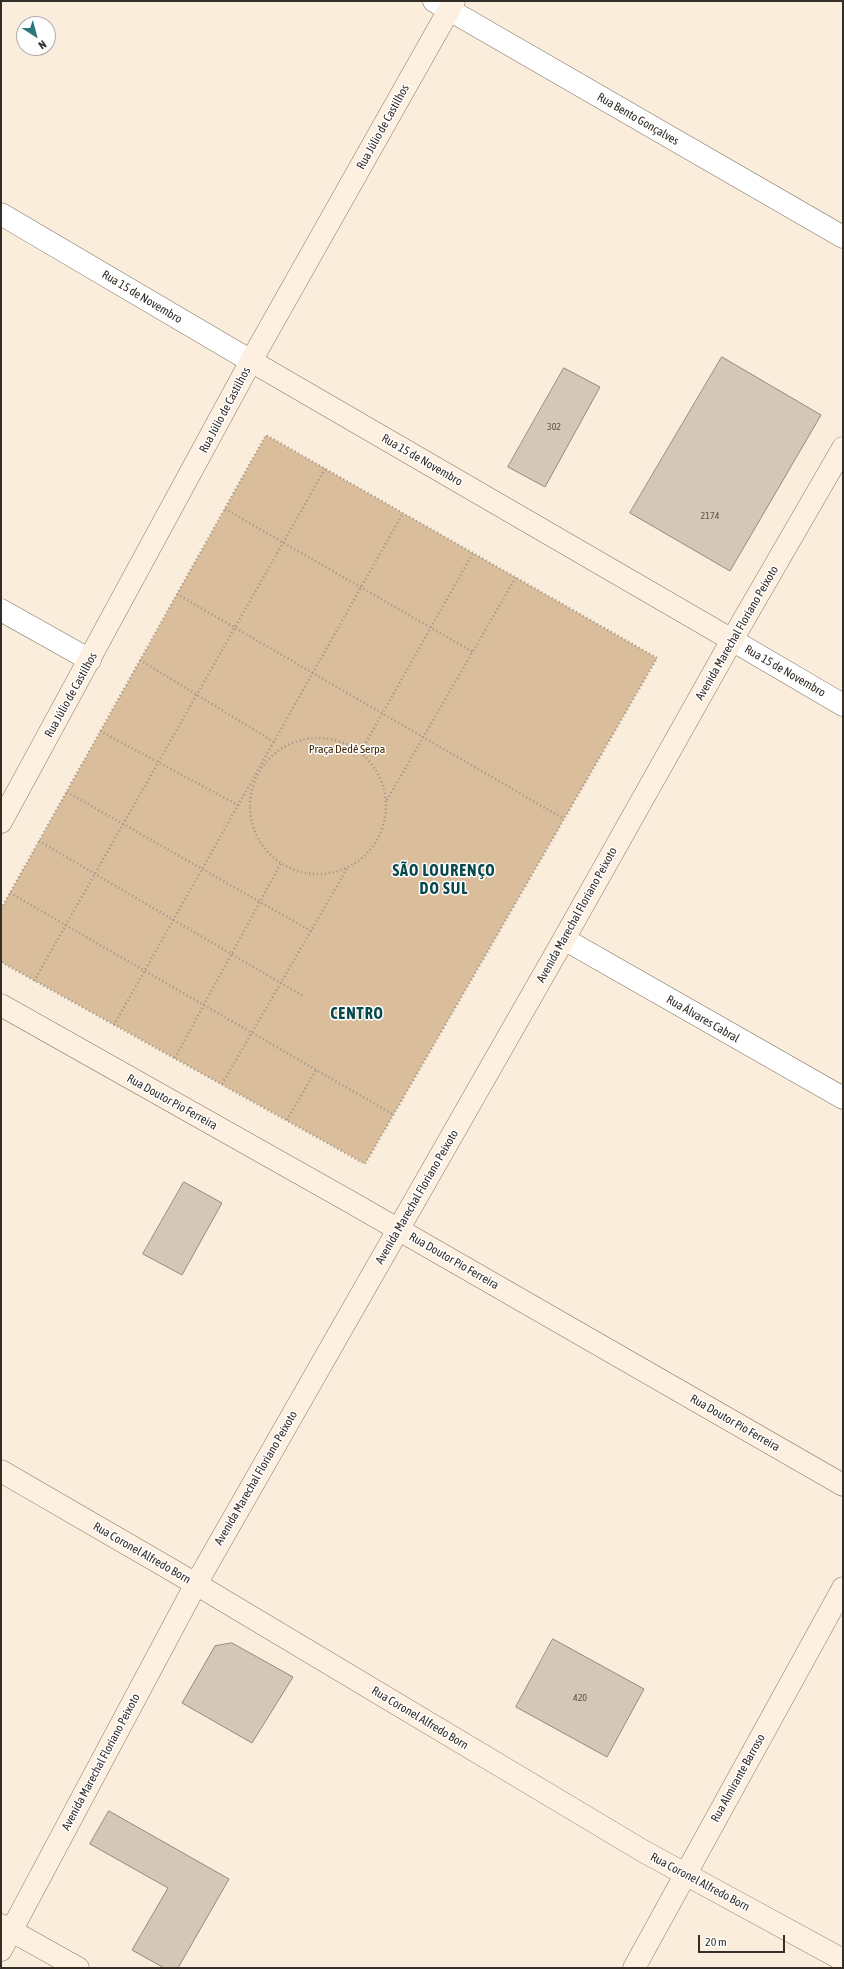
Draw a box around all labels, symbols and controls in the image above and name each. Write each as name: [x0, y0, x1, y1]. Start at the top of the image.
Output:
north arrow: [16, 16, 56, 56]
text: N: [36, 38, 49, 52]
street label: Rua Júlio de Castilhos: [354, 82, 412, 172]
street label: Rua Bento Gonçalves: [595, 90, 681, 148]
street label: Rua 15 de Novembro: [99, 267, 185, 327]
street label: Rua Júlio de Castilhos: [196, 365, 254, 455]
house number: 302: [547, 421, 561, 433]
street label: Rua 15 de Novembro: [379, 431, 465, 489]
house number: 2174: [701, 510, 719, 522]
street label: Avenida Marechal Floriano Peixoto: [693, 563, 781, 703]
street label: Rua 15 de Novembro: [742, 642, 828, 700]
street label: Rua Júlio de Castilhos: [42, 650, 100, 740]
park label: Praça Dedê Serpa: [309, 742, 385, 756]
street label: Avenida Marechal Floriano Peixoto: [534, 845, 620, 985]
district label: SÃO LOURENÇO DO SUL: [392, 861, 496, 899]
street label: Rua Álvares Cabral: [664, 992, 742, 1046]
district label: CENTRO: [330, 1004, 384, 1024]
street label: Rua Doutor Pio Ferreira: [124, 1071, 220, 1133]
street label: Avenida Marechal Floriano Peixoto: [373, 1127, 461, 1267]
street label: Rua Doutor Pio Ferreira: [407, 1229, 501, 1293]
street label: Rua Doutor Pio Ferreira: [688, 1391, 782, 1455]
street label: Avenida Marechal Floriano Peixoto: [212, 1408, 300, 1548]
street label: Rua Coronel Alfredo Born: [91, 1519, 193, 1587]
street label: Rua Coronel Alfredo Born: [369, 1683, 471, 1753]
street label: Avenida Marechal Floriano Peixoto: [59, 1691, 143, 1833]
house number: 420: [573, 1692, 587, 1704]
street label: Rua Almirante Barroso: [708, 1731, 768, 1825]
street label: Rua Coronel Alfredo Born: [648, 1850, 752, 1914]
scale bar: [700, 1927, 787, 1953]
text: 20 m: [705, 1935, 727, 1949]

